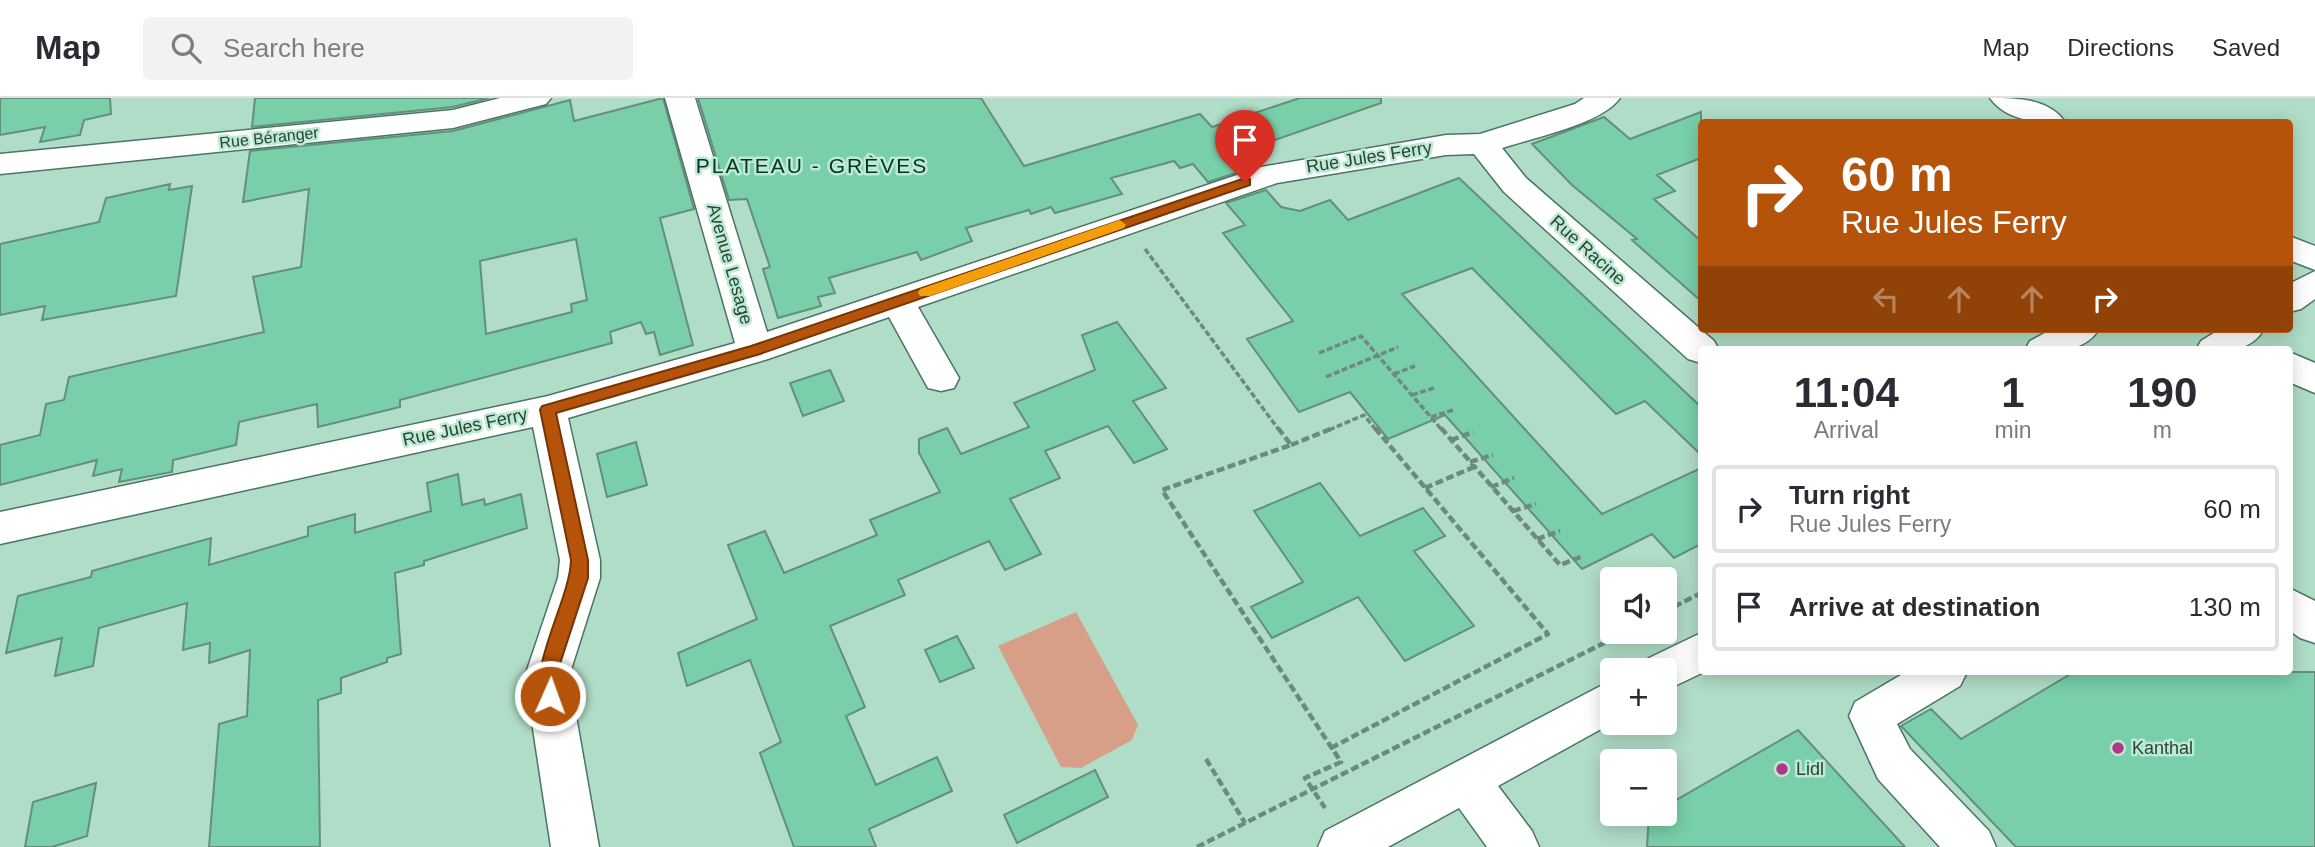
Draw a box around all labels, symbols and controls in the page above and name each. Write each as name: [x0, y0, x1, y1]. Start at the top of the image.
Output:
search box: [143, 17, 633, 80]
text: Map: [35, 29, 101, 66]
icon: search: [167, 29, 205, 67]
text: Search here: [223, 33, 365, 63]
text: Map: [1983, 34, 2029, 61]
text: Directions: [2067, 34, 2174, 61]
text: Saved: [2212, 34, 2280, 61]
pin: [1215, 110, 1275, 182]
icon: arrive: [1226, 121, 1264, 159]
street label: Rue Béranger: [219, 124, 320, 151]
street label: Rue Jules Ferry: [1305, 137, 1433, 177]
icon: right: [1726, 147, 1817, 238]
text: 60 m: [1841, 147, 1953, 201]
district label: PLATEAU - GRÈVES: [696, 154, 928, 177]
street label: Avenue Lesage: [703, 201, 757, 327]
text: Rue Jules Ferry: [1841, 204, 2067, 240]
street label: Rue Racine: [1546, 211, 1630, 289]
icon: left: [1867, 280, 1905, 318]
icon: ahead: [1940, 280, 1978, 318]
icon: ahead: [2013, 280, 2051, 318]
icon: right: [2086, 280, 2124, 318]
text: 11:04: [1794, 369, 1899, 416]
text: 1: [2001, 369, 2025, 416]
text: 190: [2127, 369, 2197, 416]
street label: Rue Jules Ferry: [401, 404, 529, 450]
text: Arrival: [1814, 417, 1879, 443]
text: min: [1994, 417, 2032, 443]
text: m: [2153, 417, 2172, 443]
text: Turn right: [1789, 480, 1910, 510]
icon: right: [1730, 490, 1768, 528]
text: 60 m: [2203, 494, 2261, 524]
text: Rue Jules Ferry: [1789, 511, 1951, 537]
map controls: [1600, 567, 1677, 826]
button: sound: [1600, 567, 1677, 644]
icon: arrive: [1730, 588, 1768, 626]
text: Arrive at destination: [1789, 592, 2040, 622]
text: 130 m: [2189, 592, 2261, 622]
button: +: [1600, 658, 1677, 735]
position arrow: [513, 659, 587, 733]
place label: Kanthal: [2132, 738, 2193, 758]
marker: Kanthal: [2110, 740, 2126, 756]
button: −: [1600, 749, 1677, 826]
place label: Lidl: [1796, 759, 1824, 779]
marker: Lidl: [1774, 761, 1790, 777]

